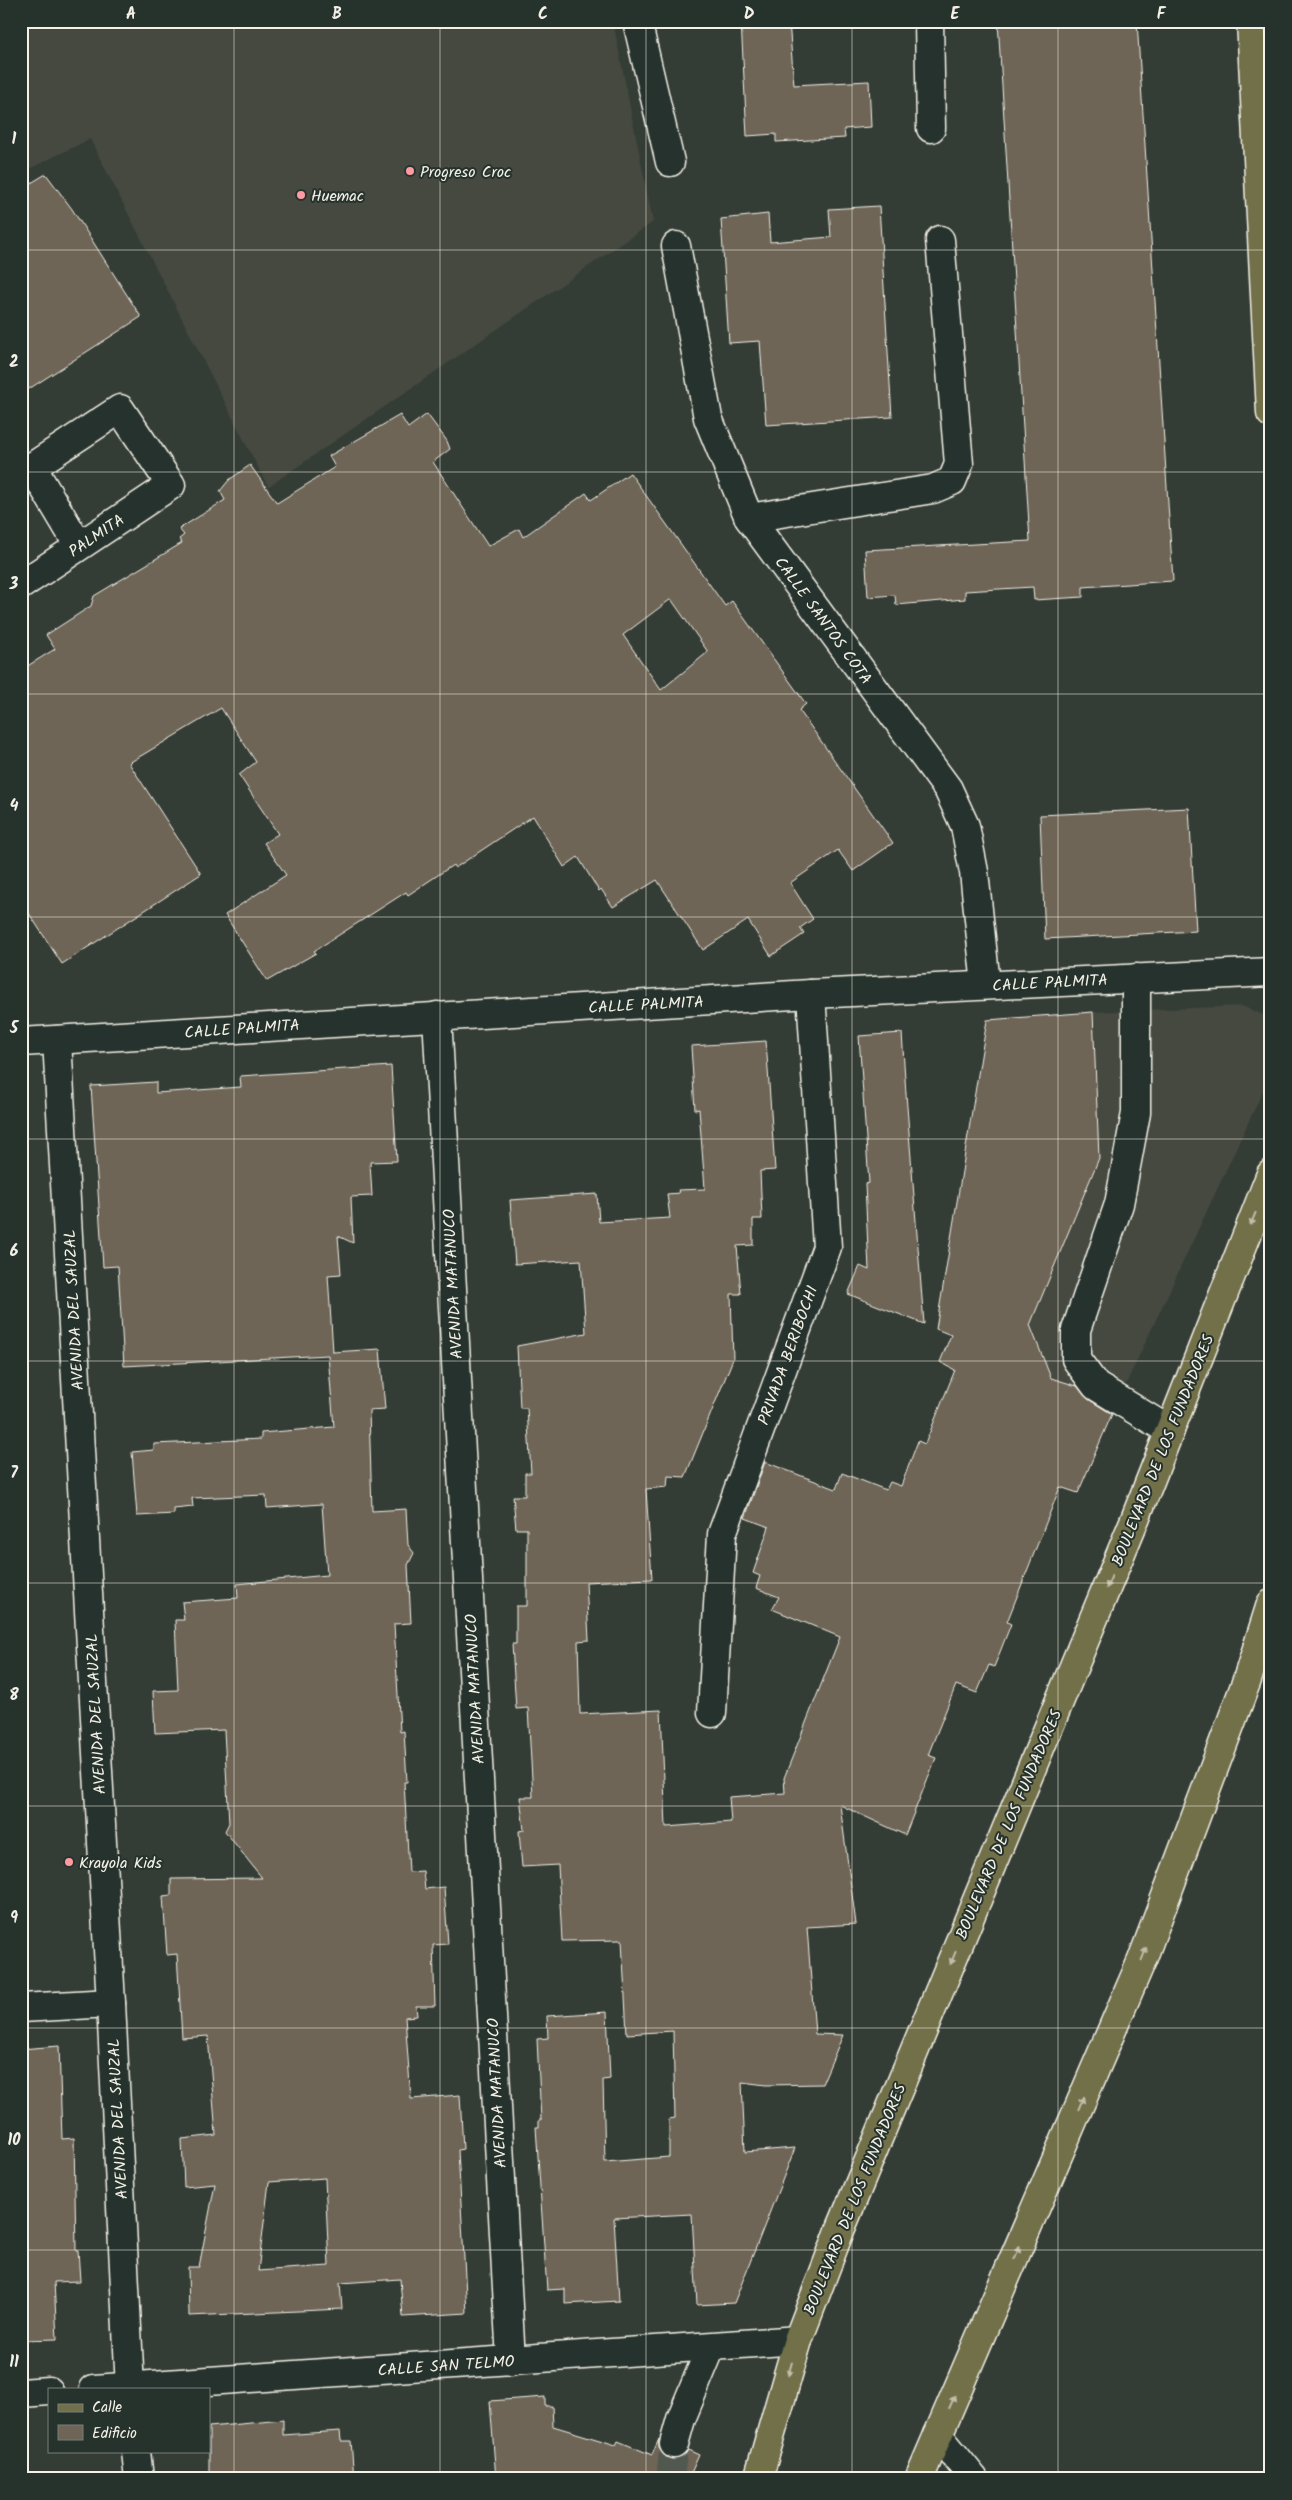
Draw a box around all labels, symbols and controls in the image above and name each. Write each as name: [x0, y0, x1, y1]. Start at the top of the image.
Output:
text: A: [126, 2, 136, 27]
text: B: [332, 2, 342, 27]
text: C: [538, 2, 548, 27]
text: D: [744, 2, 755, 27]
text: E: [951, 2, 961, 27]
text: F: [1157, 2, 1167, 27]
text: 1: [12, 127, 17, 152]
place label: Progreso Croc: [420, 160, 511, 185]
marker: Progreso Croc: [404, 165, 416, 177]
place label: Huemac: [311, 184, 364, 209]
marker: Huemac: [295, 189, 307, 201]
text: 2: [9, 350, 19, 375]
street label: PALMITA: [64, 508, 130, 564]
street label: CALLE SANTOS COTA: [768, 552, 878, 690]
text: 3: [9, 572, 19, 597]
text: 4: [10, 794, 19, 819]
street label: CALLE PALMITA: [992, 968, 1109, 999]
street label: CALLE PALMITA: [588, 990, 705, 1021]
street label: CALLE PALMITA: [184, 1013, 301, 1046]
text: 5: [9, 1016, 20, 1041]
street label: AVENIDA MATANUCO: [437, 1208, 470, 1360]
one-way arrow: [1249, 1212, 1257, 1227]
street label: AVENIDA DEL SAUZAL: [58, 1229, 91, 1391]
text: 6: [10, 1239, 19, 1264]
street label: PRIVADA BERIBOCHI: [752, 1282, 825, 1429]
street label: BOULEVARD DE LOS FUNDADORES: [1105, 1331, 1222, 1570]
text: 7: [10, 1461, 18, 1486]
one-way arrow: [1105, 1575, 1113, 1590]
street label: AVENIDA MATANUCO: [459, 1613, 492, 1765]
street label: AVENIDA DEL SAUZAL: [80, 1633, 113, 1795]
text: 8: [9, 1683, 19, 1708]
street label: BOULEVARD DE LOS FUNDADORES: [949, 1705, 1069, 1943]
place label: Krayola Kids: [79, 1851, 162, 1876]
marker: Krayola Kids: [63, 1856, 75, 1868]
text: 9: [10, 1906, 18, 1931]
one-way arrow: [1140, 1946, 1148, 1961]
one-way arrow: [948, 1951, 956, 1965]
street label: AVENIDA MATANUCO: [481, 2017, 514, 2169]
street label: AVENIDA DEL SAUZAL: [102, 2038, 135, 2200]
street label: BOULEVARD DE LOS FUNDADORES: [797, 2080, 914, 2319]
one-way arrow: [1077, 2096, 1085, 2111]
text: 10: [7, 2128, 21, 2153]
one-way arrow: [1013, 2246, 1021, 2260]
street label: CALLE SAN TELMO: [377, 2349, 516, 2384]
text: 11: [9, 2350, 19, 2375]
one-way arrow: [785, 2362, 793, 2377]
legend: [48, 2388, 210, 2452]
one-way arrow: [949, 2395, 957, 2409]
text: Calle: [92, 2396, 122, 2420]
text: Edificio: [92, 2422, 137, 2446]

